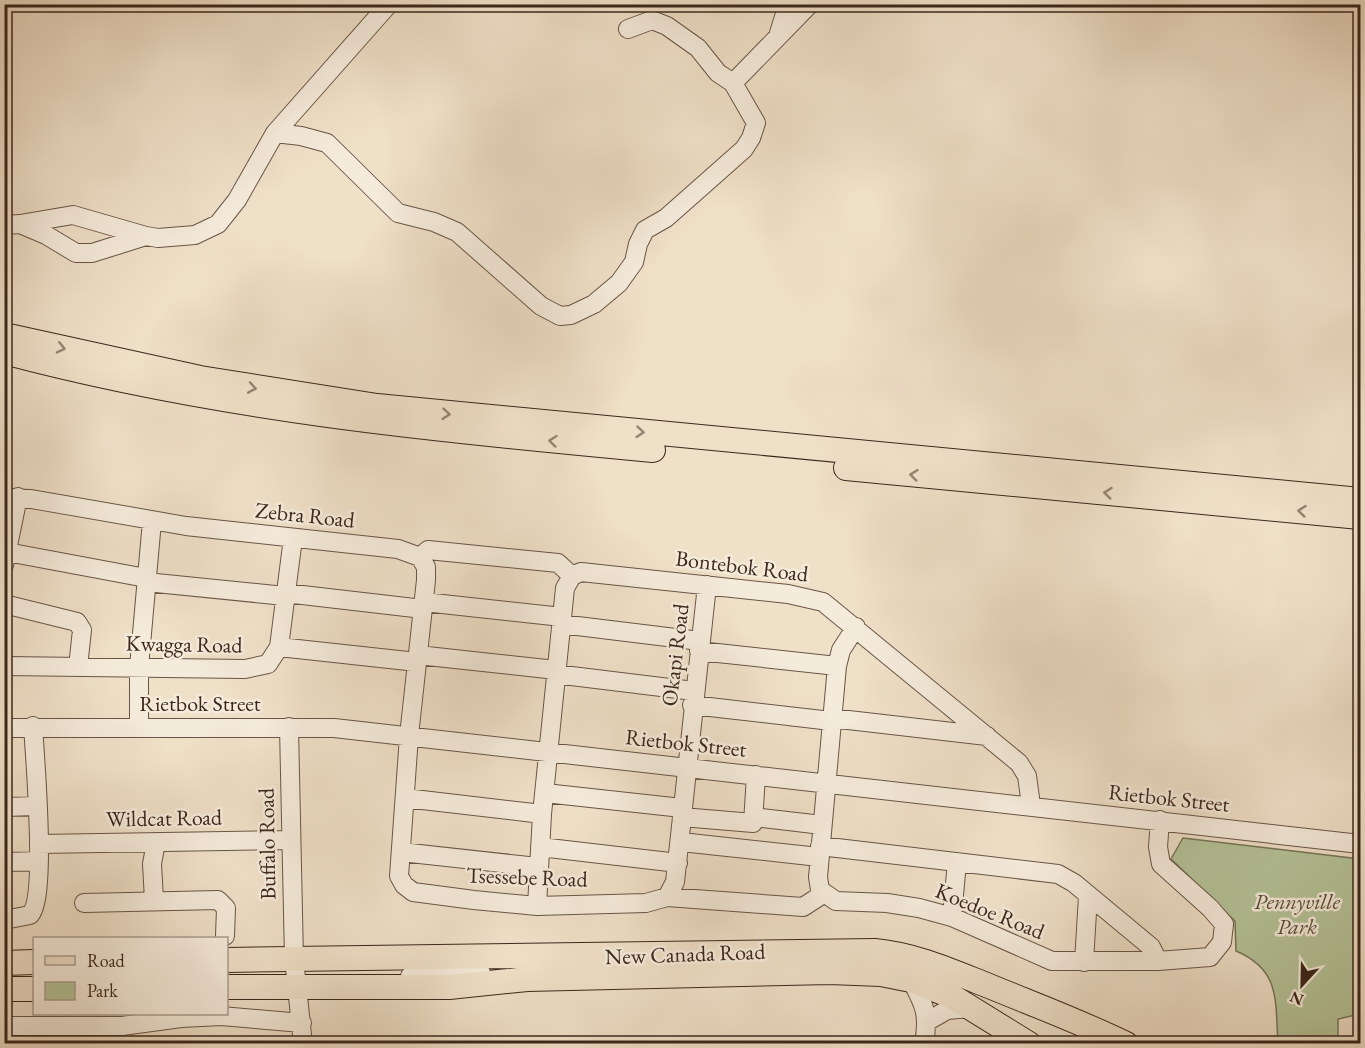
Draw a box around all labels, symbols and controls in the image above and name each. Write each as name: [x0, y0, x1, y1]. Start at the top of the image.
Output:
one-way arrow: [56, 341, 66, 354]
one-way arrow: [247, 381, 257, 394]
one-way arrow: [441, 407, 450, 420]
one-way arrow: [635, 425, 644, 438]
one-way arrow: [548, 435, 557, 448]
one-way arrow: [910, 469, 919, 482]
one-way arrow: [1104, 487, 1113, 500]
street label: Zebra Road: [254, 495, 357, 535]
one-way arrow: [1298, 505, 1307, 518]
street label: Bontebok Road: [674, 543, 811, 589]
street label: Okapi Road: [654, 601, 696, 708]
street label: Kwagga Road: [125, 628, 244, 660]
street label: Rietbok Street: [139, 689, 261, 718]
street label: Rietbok Street: [624, 722, 748, 764]
street label: Rietbok Street: [1107, 777, 1231, 819]
street label: Buffalo Road: [252, 787, 282, 900]
street label: Wildcat Road: [106, 802, 223, 834]
street label: Tsessebe Road: [466, 860, 589, 894]
street label: Koedoe Road: [931, 876, 1050, 946]
park label: Pennyville Park: [1254, 887, 1340, 941]
legend: [33, 937, 228, 1015]
street label: New Canada Road: [604, 937, 767, 971]
text: Road: [87, 949, 126, 972]
north arrow: [1272, 955, 1332, 1015]
text: Park: [87, 979, 118, 1002]
text: N: [1287, 986, 1307, 1011]

